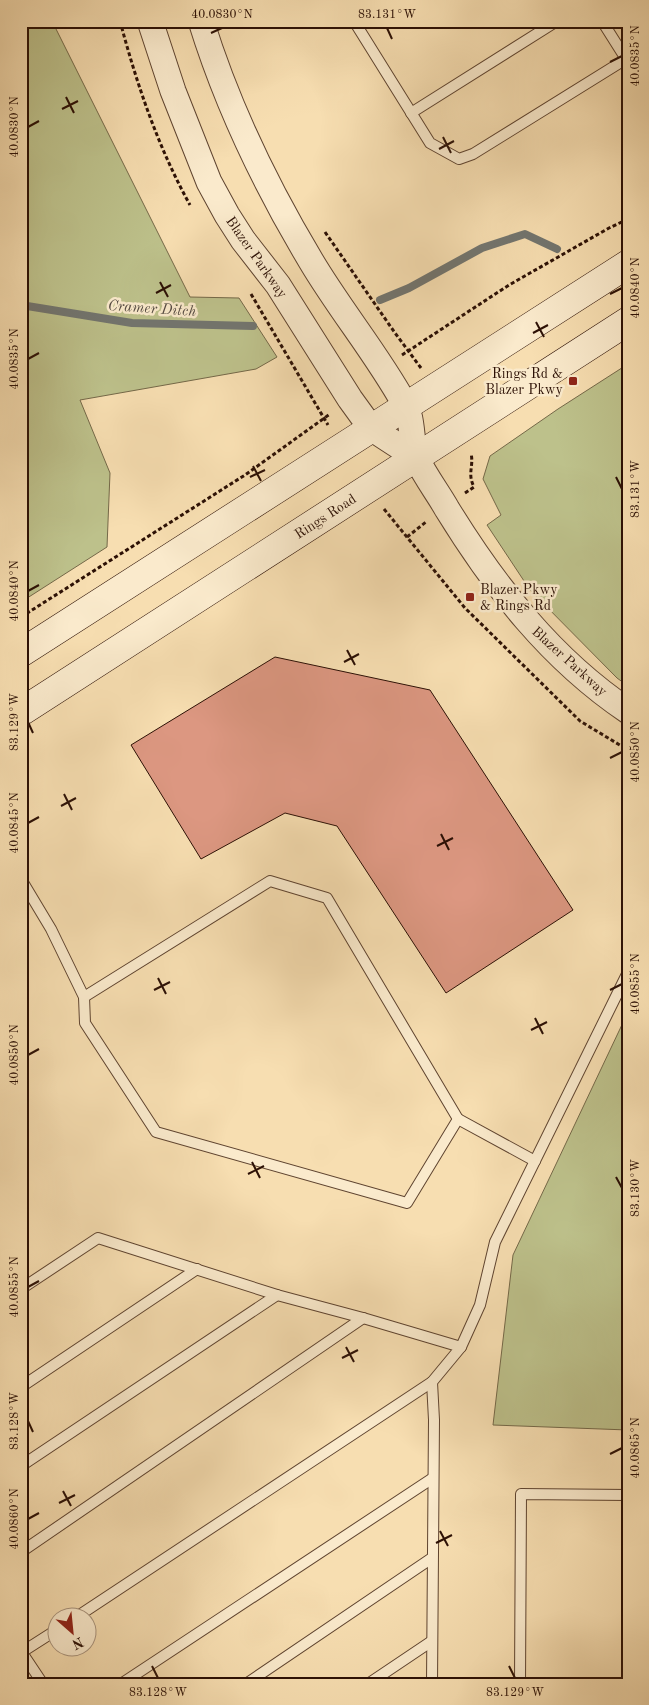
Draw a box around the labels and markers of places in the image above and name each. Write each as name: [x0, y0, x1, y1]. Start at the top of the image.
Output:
place label: Rings Rd & Blazer Pkwy: [485, 367, 564, 397]
marker: Rings Rd & Blazer Pkwy: [567, 375, 579, 387]
place label: Blazer Pkwy & Rings Rd: [480, 583, 558, 613]
marker: Blazer Pkwy & Rings Rd: [464, 591, 476, 603]

